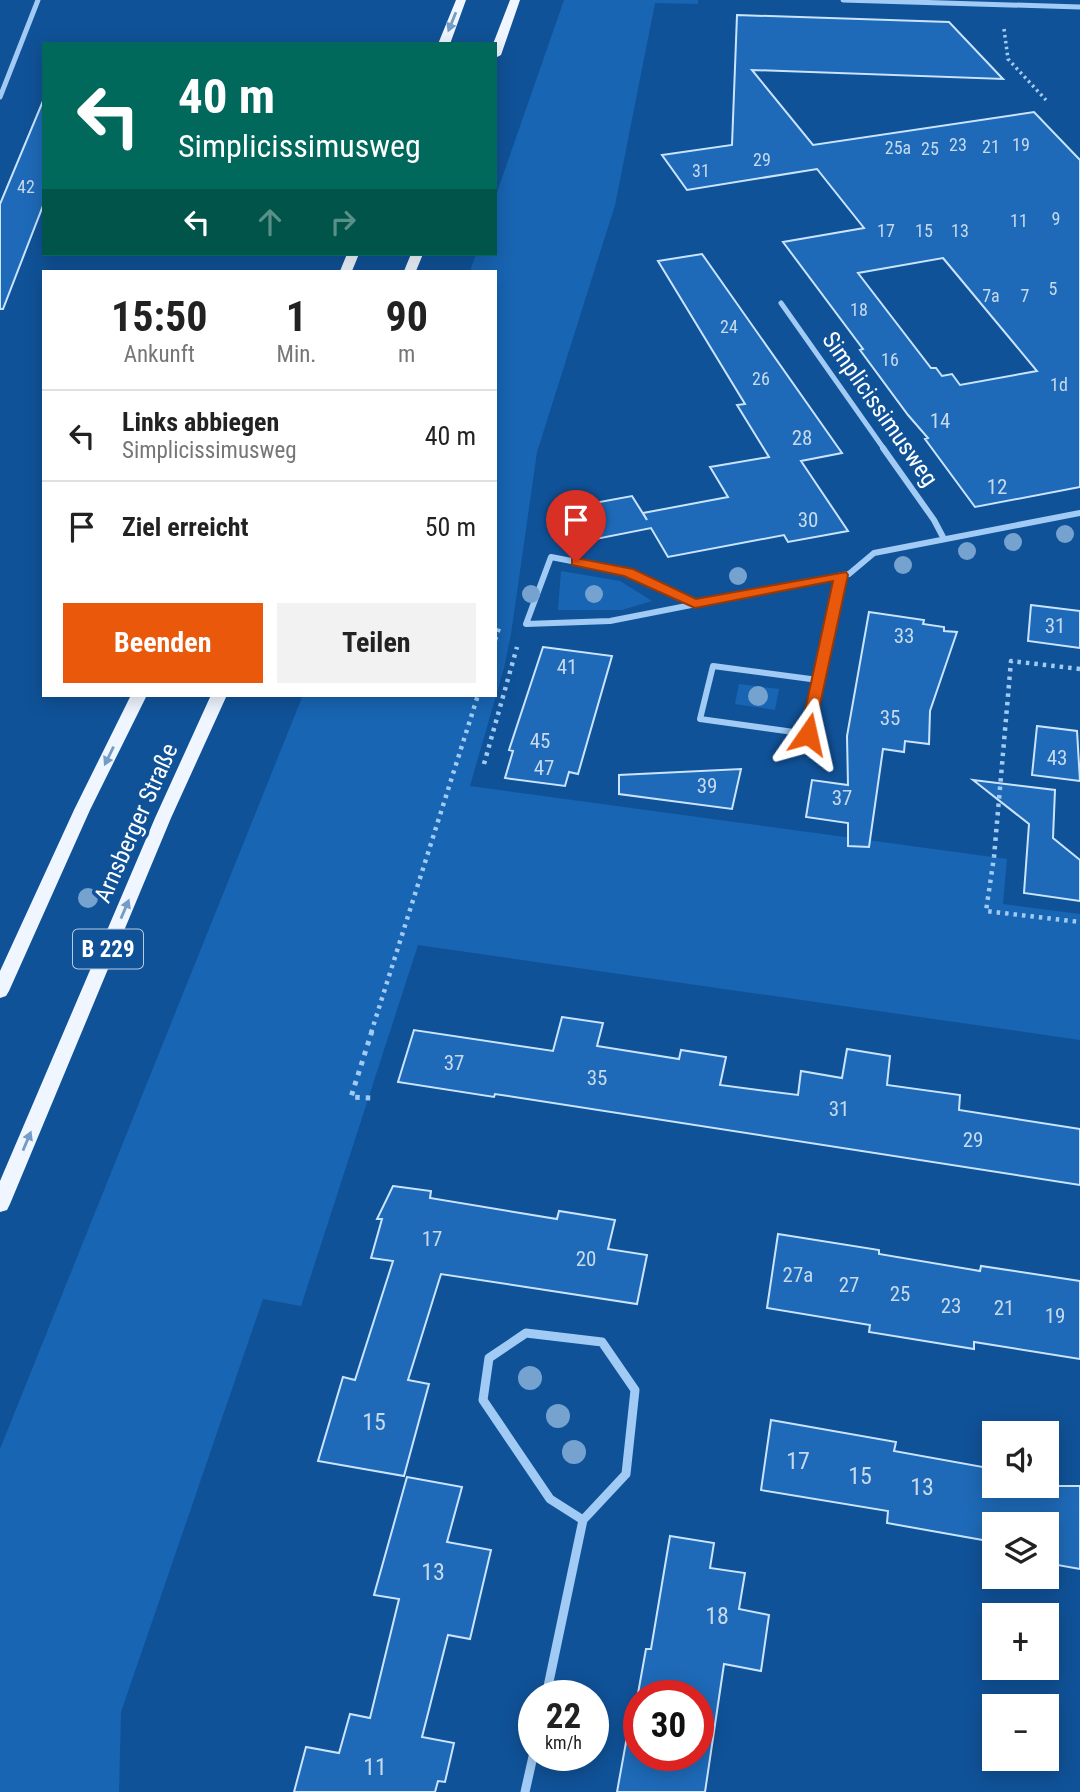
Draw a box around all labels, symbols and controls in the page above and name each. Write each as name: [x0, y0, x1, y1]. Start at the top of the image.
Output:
one-way arrow: [447, 11, 458, 32]
text: 40 m: [178, 68, 275, 125]
icon: left: [63, 70, 154, 161]
text: Simplicissimusweg: [178, 127, 421, 165]
house number: 23: [949, 134, 967, 155]
house number: 19: [1012, 134, 1030, 155]
house number: 21: [982, 136, 1000, 157]
house number: 25a: [885, 137, 911, 158]
house number: 25: [921, 138, 939, 159]
house number: 29: [753, 149, 771, 170]
house number: 31: [692, 160, 710, 181]
house number: 42: [17, 176, 35, 197]
icon: left: [178, 203, 216, 241]
icon: ahead: [251, 203, 289, 241]
icon: right: [324, 203, 362, 241]
house number: 9: [1052, 208, 1060, 229]
house number: 11: [1010, 210, 1028, 231]
house number: 17: [877, 220, 895, 241]
house number: 15: [915, 220, 933, 241]
house number: 13: [951, 220, 969, 241]
house number: 5: [1049, 278, 1058, 299]
house number: 7a: [982, 285, 1000, 306]
house number: 7: [1021, 285, 1030, 306]
text: 15:50: [111, 292, 207, 341]
text: 1: [286, 292, 307, 341]
text: 90: [385, 292, 428, 341]
house number: 18: [850, 299, 868, 320]
house number: 24: [720, 316, 738, 337]
street label: Simplicissimusweg: [816, 326, 944, 492]
text: Ankunft: [124, 341, 195, 368]
text: Min.: [277, 341, 316, 368]
text: m: [398, 341, 415, 368]
house number: 16: [881, 349, 899, 370]
house number: 26: [752, 368, 770, 389]
house number: 1d: [1050, 374, 1068, 395]
text: Links abbiegen: [122, 407, 279, 437]
house number: 14: [930, 409, 950, 433]
icon: left: [63, 417, 101, 455]
text: 40 m: [425, 421, 476, 451]
house number: 28: [792, 426, 812, 450]
text: Simplicissimusweg: [122, 437, 297, 464]
house number: 12: [987, 475, 1007, 499]
pin: [546, 490, 606, 562]
icon: arrive: [557, 501, 595, 539]
icon: arrive: [63, 508, 101, 546]
house number: 30: [798, 508, 818, 532]
text: Ziel erreicht: [122, 512, 248, 542]
text: 50 m: [425, 512, 476, 542]
button: Beenden: [63, 603, 263, 683]
button: Teilen: [277, 603, 476, 683]
house number: 31: [1045, 614, 1065, 638]
house number: 33: [894, 624, 914, 648]
house number: 41: [557, 655, 577, 679]
position arrow: [771, 697, 845, 771]
house number: 35: [880, 706, 900, 730]
house number: 45: [530, 729, 550, 753]
street label: Arnsberger Straße: [88, 739, 184, 907]
one-way arrow: [103, 746, 115, 766]
house number: 43: [1047, 746, 1067, 770]
house number: 47: [534, 756, 554, 780]
house number: 39: [697, 774, 717, 798]
house number: 37: [832, 786, 852, 810]
one-way arrow: [119, 898, 130, 919]
road number: B 229: [73, 930, 143, 968]
house number: 37: [444, 1051, 464, 1075]
house number: 35: [587, 1066, 607, 1090]
house number: 31: [829, 1097, 849, 1121]
house number: 29: [963, 1128, 983, 1152]
one-way arrow: [21, 1131, 32, 1152]
house number: 17: [422, 1227, 442, 1251]
house number: 20: [576, 1247, 596, 1271]
house number: 27a: [783, 1263, 813, 1287]
house number: 27: [839, 1273, 859, 1297]
house number: 25: [890, 1282, 910, 1306]
house number: 23: [941, 1294, 961, 1318]
house number: 21: [994, 1296, 1014, 1320]
house number: 19: [1045, 1304, 1065, 1328]
house number: 15: [362, 1408, 386, 1436]
map controls: [982, 1421, 1059, 1771]
button: sound: [982, 1421, 1059, 1498]
house number: 17: [786, 1447, 810, 1475]
house number: 15: [848, 1462, 872, 1490]
house number: 13: [910, 1473, 934, 1501]
button: layers: [982, 1512, 1059, 1589]
house number: 13: [421, 1558, 445, 1586]
house number: 18: [705, 1602, 729, 1630]
button: +: [982, 1603, 1059, 1680]
speed limit sign: 30: [623, 1680, 714, 1771]
button: −: [982, 1694, 1059, 1771]
text: 22: [546, 1696, 581, 1737]
text: km/h: [545, 1732, 582, 1753]
house number: 11: [363, 1753, 387, 1781]

